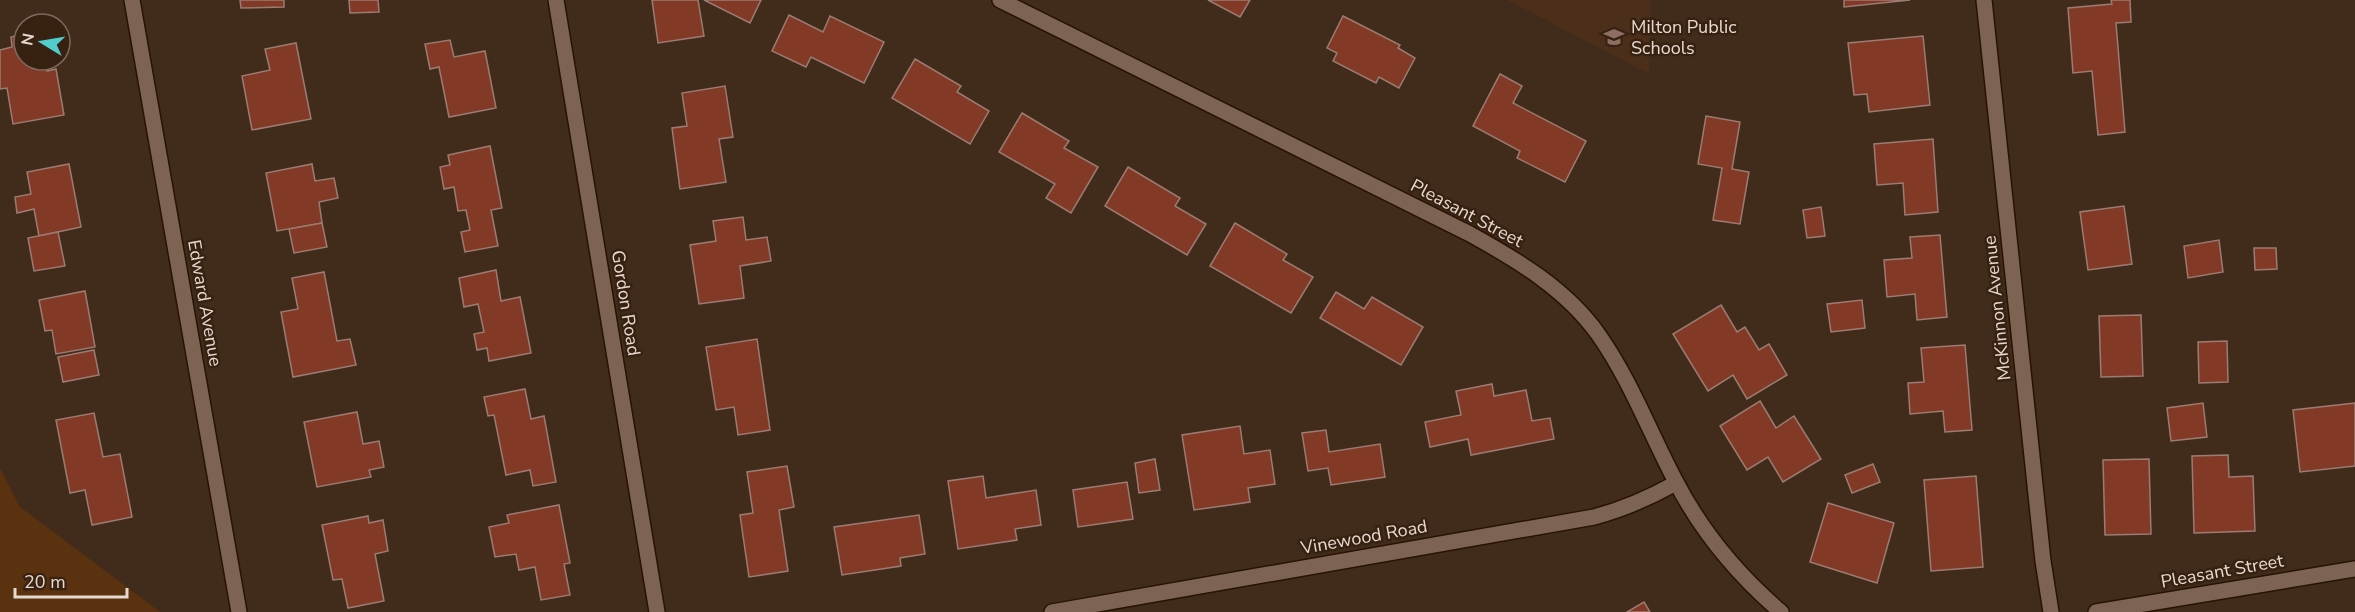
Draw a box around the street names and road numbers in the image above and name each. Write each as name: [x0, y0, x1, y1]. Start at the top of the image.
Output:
street label: Pleasant Street: [1407, 173, 1528, 253]
street label: McKinnon Avenue: [1977, 234, 2017, 382]
street label: Edward Avenue: [182, 238, 228, 368]
street label: Gordon Road: [606, 248, 646, 358]
street label: Vinewood Road: [1298, 514, 1429, 560]
street label: Pleasant Street: [2159, 548, 2286, 594]

